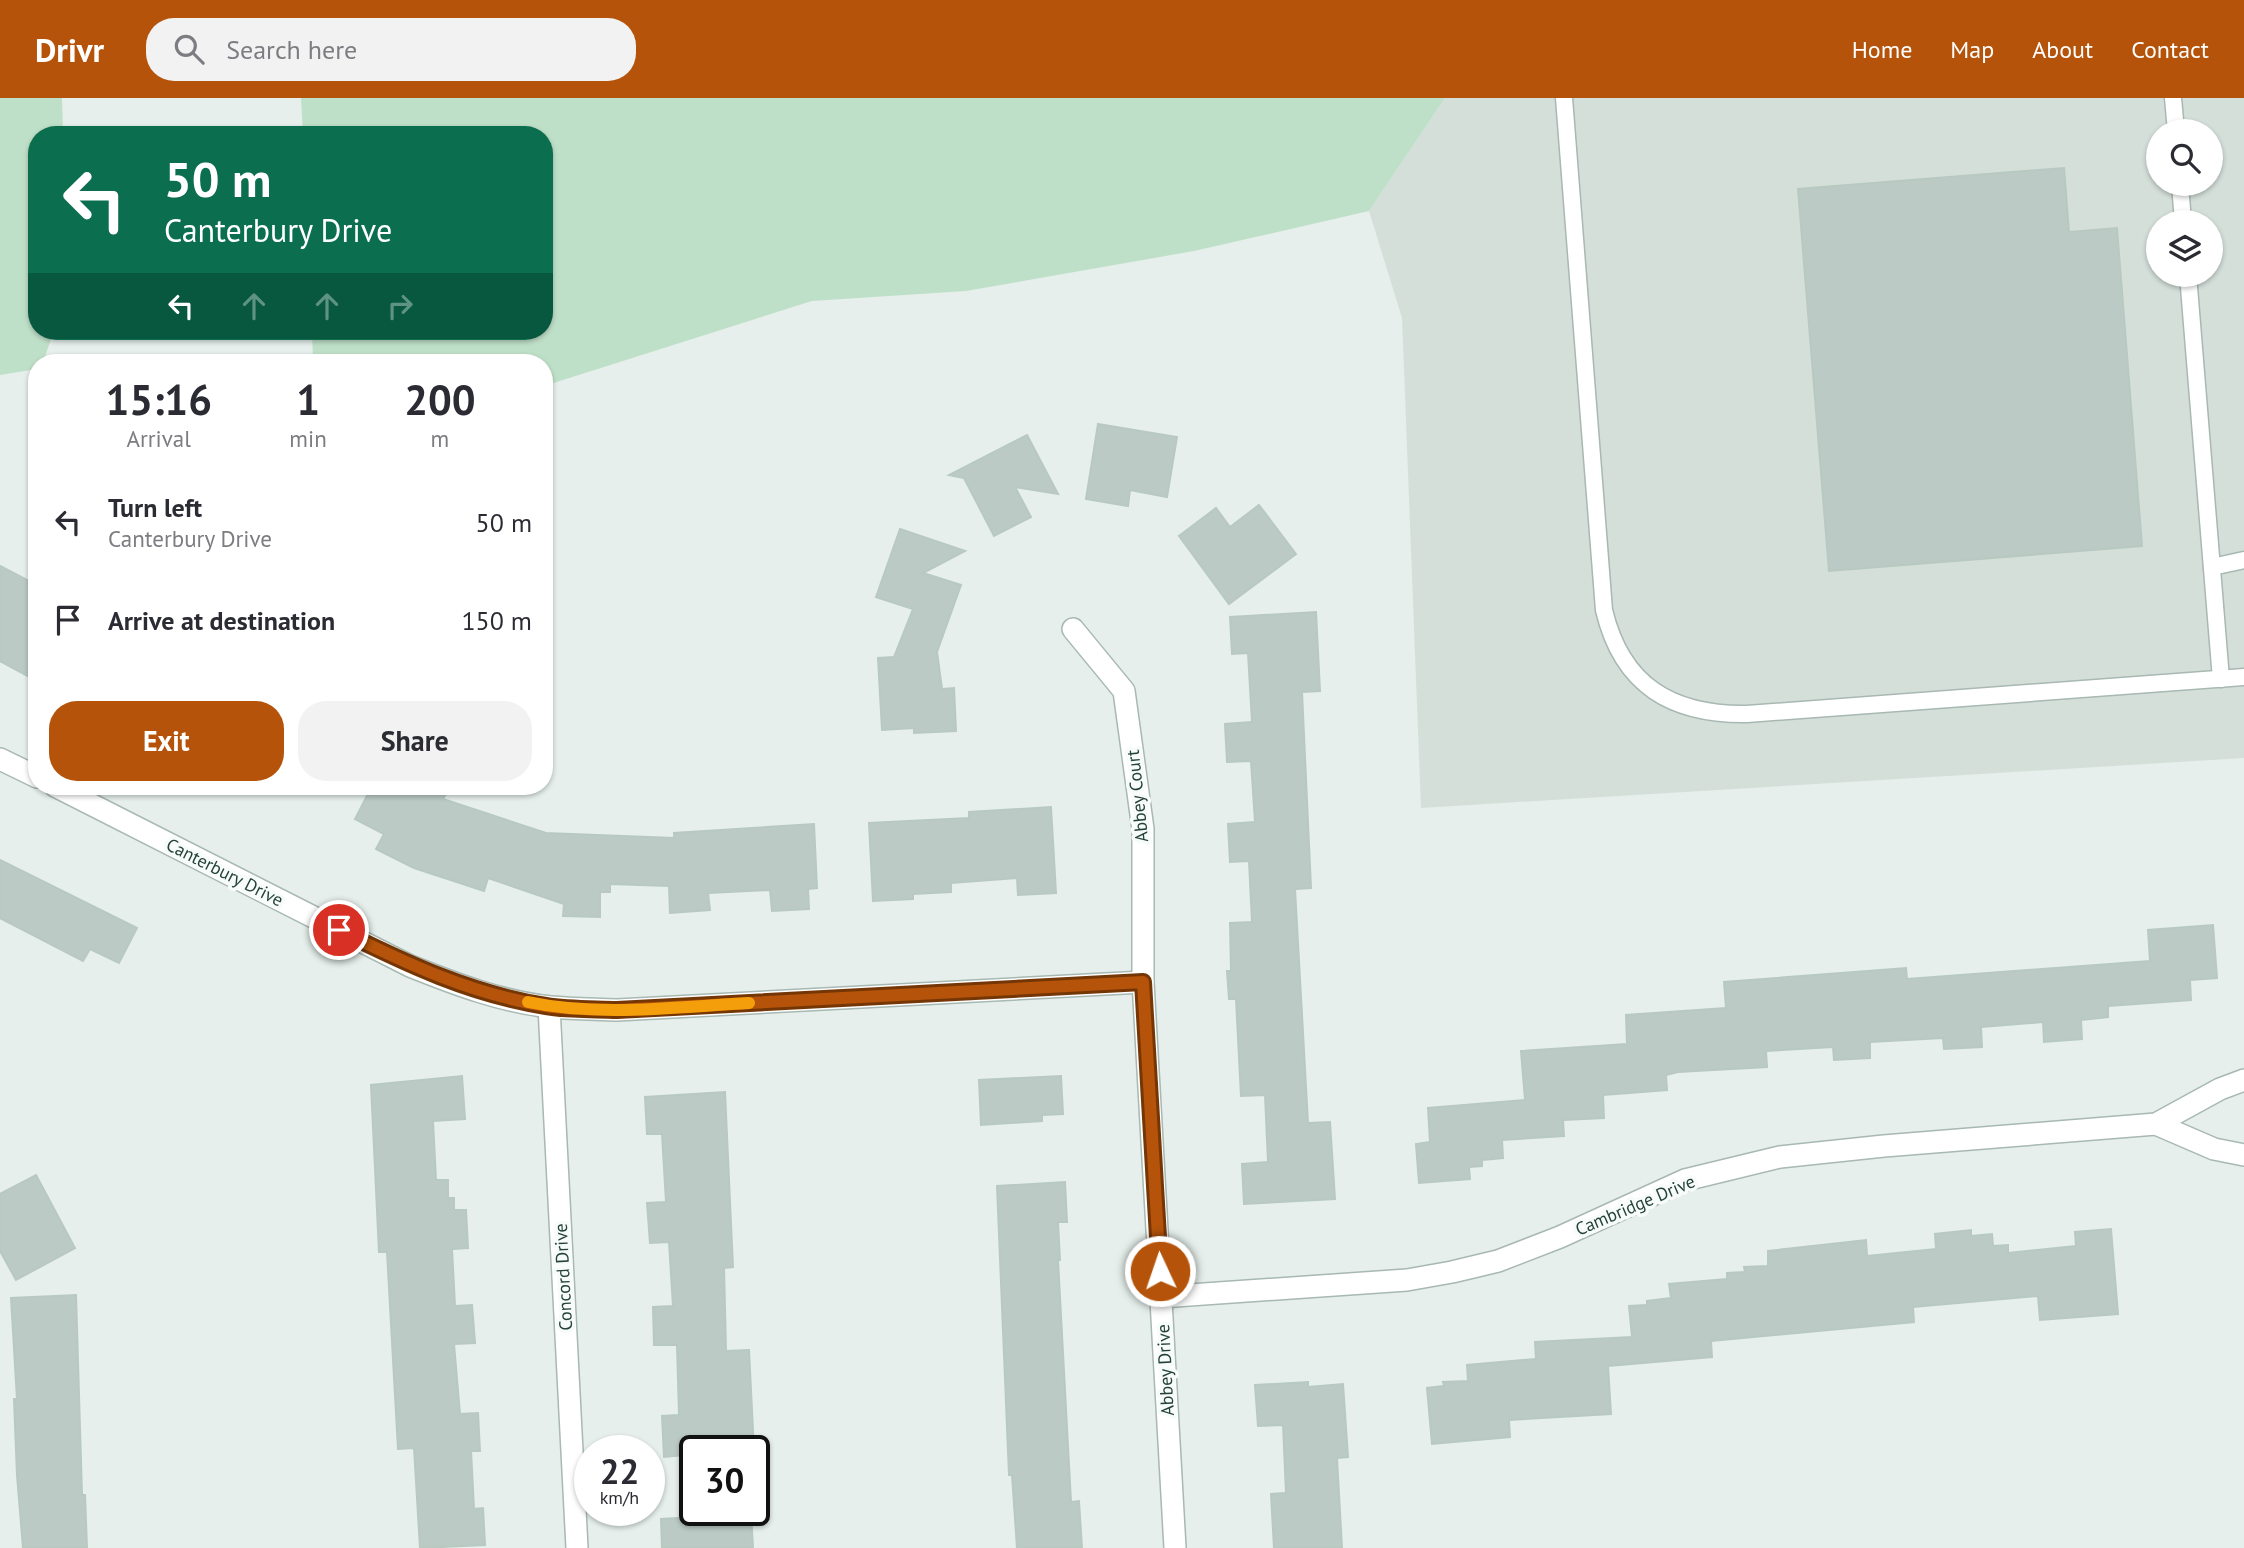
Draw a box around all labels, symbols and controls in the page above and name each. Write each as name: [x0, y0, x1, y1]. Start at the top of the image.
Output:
search box: [146, 18, 636, 81]
text: Drivr: [35, 28, 104, 71]
icon: search: [170, 30, 208, 68]
text: Search here: [226, 33, 357, 66]
text: Home: [1852, 34, 1912, 65]
text: Map: [1950, 34, 1994, 65]
text: About: [2032, 34, 2093, 65]
text: Contact: [2131, 34, 2209, 65]
map controls: [2146, 119, 2223, 287]
button: search: [2146, 119, 2223, 196]
text: 50 m: [164, 147, 271, 211]
icon: left: [49, 154, 140, 245]
text: Canterbury Drive: [164, 209, 392, 251]
button: layers: [2146, 210, 2223, 287]
icon: left: [162, 287, 200, 325]
icon: ahead: [235, 287, 273, 325]
icon: ahead: [308, 287, 346, 325]
icon: right: [381, 287, 419, 325]
text: 15:16: [105, 372, 212, 427]
text: 1: [296, 372, 320, 427]
text: 200: [404, 372, 476, 427]
text: Arrival: [126, 424, 191, 453]
text: min: [289, 424, 327, 453]
text: m: [431, 424, 449, 453]
text: Turn left: [108, 491, 202, 524]
icon: left: [49, 503, 87, 541]
text: 50 m: [476, 506, 532, 539]
text: Canterbury Drive: [108, 524, 272, 553]
icon: arrive: [49, 601, 87, 639]
text: Arrive at destination: [108, 604, 335, 637]
text: 150 m: [461, 604, 532, 637]
button: Exit: [49, 701, 284, 781]
button: Share: [298, 701, 532, 781]
street label: Abbey Court: [1121, 749, 1153, 843]
street label: Canterbury Drive: [163, 833, 287, 911]
pin: [309, 900, 369, 960]
icon: arrive: [320, 911, 358, 949]
street label: Cambridge Drive: [1572, 1169, 1698, 1241]
street label: Concord Drive: [549, 1223, 577, 1331]
position arrow: [1123, 1234, 1197, 1308]
street label: Abbey Drive: [1151, 1324, 1179, 1416]
speed limit sign: 30: [679, 1435, 770, 1526]
text: 22: [600, 1448, 639, 1494]
text: km/h: [600, 1486, 639, 1509]

